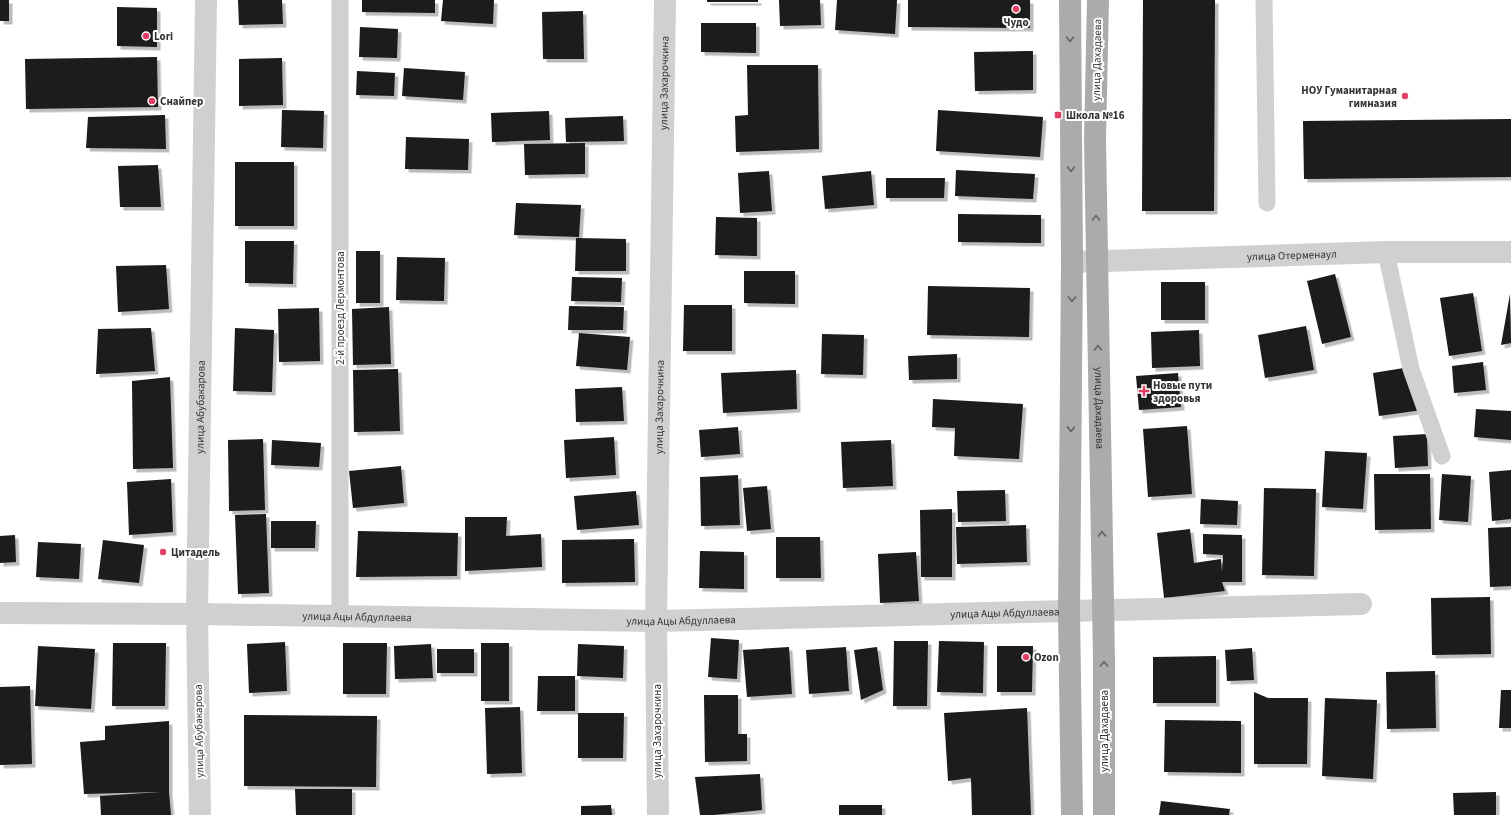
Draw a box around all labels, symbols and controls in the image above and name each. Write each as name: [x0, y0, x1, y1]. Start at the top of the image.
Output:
marker: Чудо: [1011, 4, 1021, 14]
place label: Чудо: [1003, 15, 1029, 30]
street label: улица Дахадаева: [1089, 19, 1105, 101]
place label: Lori: [154, 29, 173, 44]
marker: Lori: [141, 31, 151, 41]
street label: улица Захарочкина: [656, 36, 672, 130]
one-way arrow: [1066, 36, 1074, 42]
place label: НОУ Гуманитарная гимназия: [1301, 83, 1397, 111]
marker: НОУ Гуманитарная гимназия: [1400, 91, 1410, 101]
place label: Снайпер: [160, 94, 203, 109]
marker: Снайпер: [147, 96, 157, 106]
place label: Школа №16: [1066, 108, 1125, 123]
marker: Школа №16: [1053, 110, 1063, 120]
one-way arrow: [1067, 166, 1076, 172]
one-way arrow: [1092, 215, 1100, 221]
street label: улица Отерменаул: [1247, 246, 1337, 264]
street label: 2-й проезд Лермонтова: [333, 251, 348, 365]
one-way arrow: [1068, 296, 1076, 302]
one-way arrow: [1094, 345, 1102, 351]
street label: улица Абубакарова: [192, 360, 208, 454]
street label: улица Захарочкина: [651, 360, 667, 454]
street label: улица Дахадаева: [1091, 367, 1108, 449]
place label: Новые пути здоровья: [1153, 378, 1212, 406]
marker: Новые пути здоровья: [1138, 385, 1150, 397]
one-way arrow: [1066, 426, 1075, 432]
one-way arrow: [1097, 531, 1106, 537]
place label: Цитадель: [171, 545, 220, 560]
marker: Цитадель: [158, 547, 168, 557]
street label: улица Ацы Абдуллаева: [950, 604, 1060, 621]
street label: улица Ацы Абдуллаева: [302, 608, 412, 625]
street label: улица Ацы Абдуллаева: [626, 612, 736, 629]
place label: Ozon: [1034, 650, 1059, 665]
marker: Ozon: [1021, 652, 1031, 662]
one-way arrow: [1100, 661, 1108, 667]
street label: улица Абубакарова: [191, 684, 207, 778]
street label: улица Захарочкина: [650, 684, 665, 778]
street label: улица Дахадаева: [1097, 690, 1112, 772]

